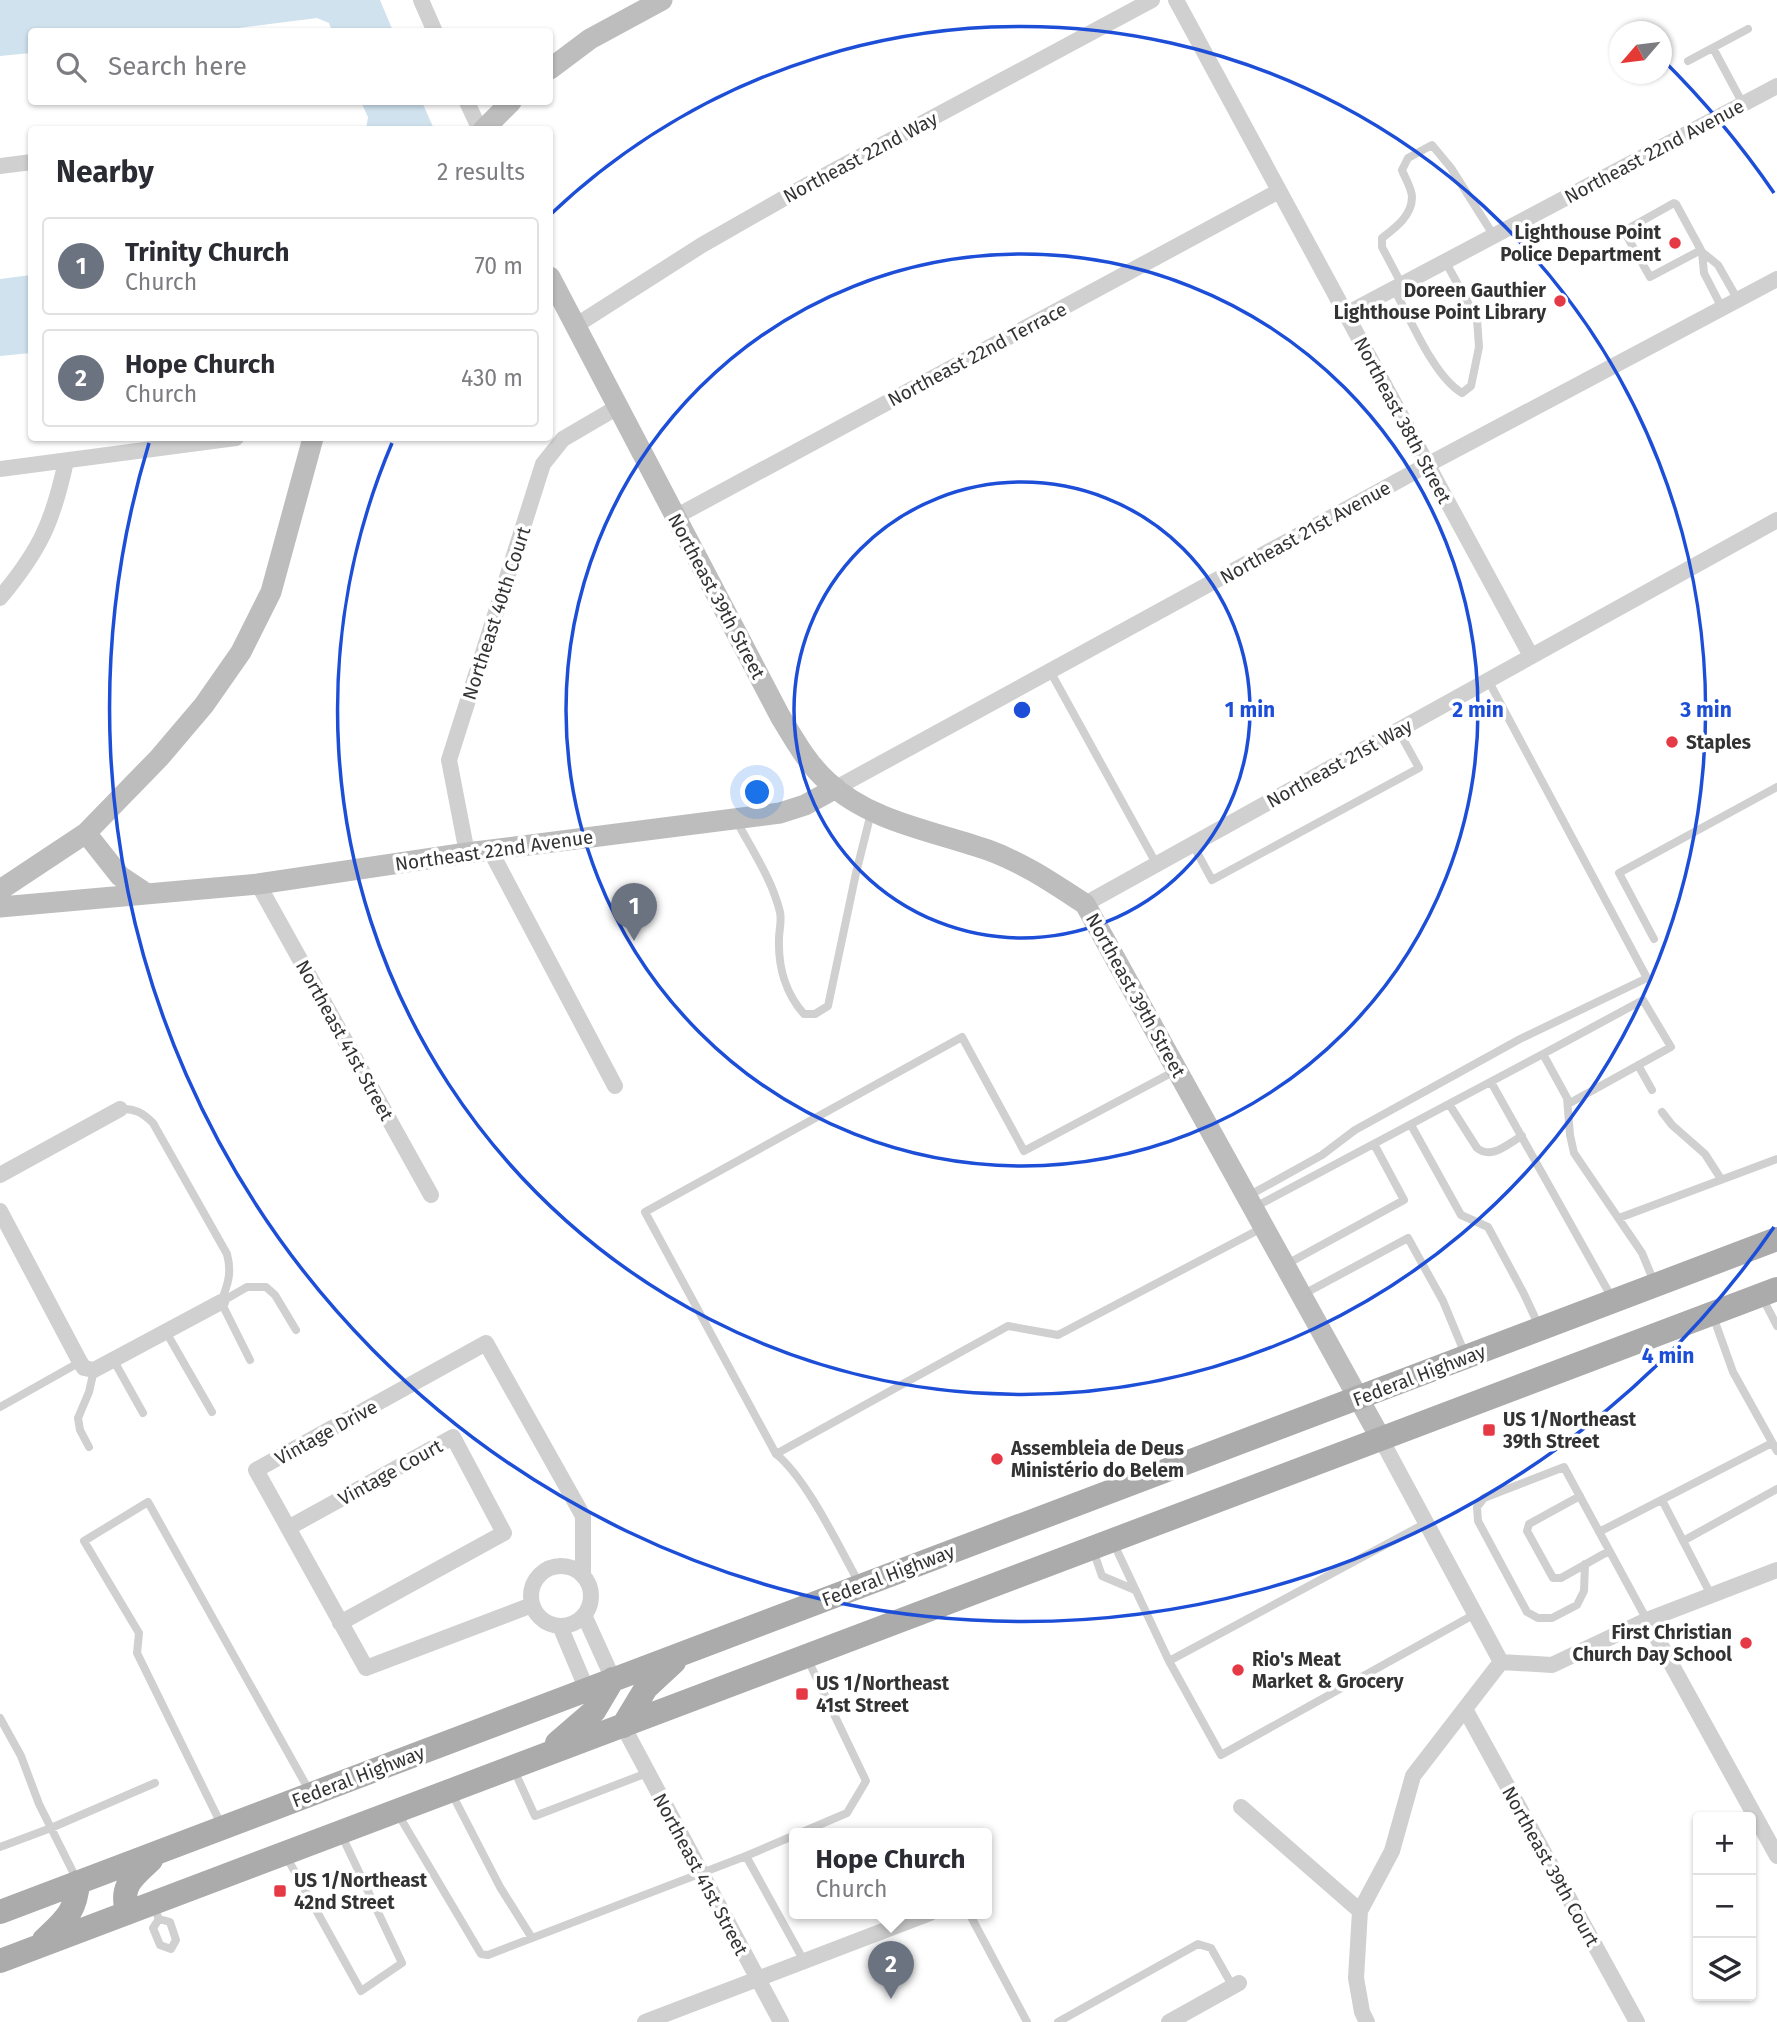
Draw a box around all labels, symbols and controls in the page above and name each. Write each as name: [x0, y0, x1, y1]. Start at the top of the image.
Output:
north arrow: [1609, 21, 1672, 84]
search box: [28, 28, 553, 105]
icon: search: [52, 48, 90, 86]
text: Search here: [108, 51, 247, 82]
street label: Northeast 22nd Avenue: [1561, 94, 1748, 209]
street label: Northeast 22nd Way: [779, 107, 942, 208]
text: Nearby: [56, 154, 154, 190]
text: 2 results: [437, 158, 525, 186]
place label: Lighthouse Point Police Department: [1500, 221, 1662, 266]
marker: Lighthouse Point Police Department: [1667, 235, 1683, 251]
text: Trinity Church: [125, 237, 290, 268]
text: 1: [76, 252, 86, 280]
text: 70 m: [474, 252, 523, 280]
text: Church: [125, 268, 197, 296]
place label: Doreen Gauthier Lighthouse Point Library: [1334, 279, 1546, 324]
marker: Doreen Gauthier Lighthouse Point Library: [1552, 293, 1568, 309]
street label: Northeast 22nd Terrace: [884, 297, 1071, 411]
street label: Northeast 38th Street: [1349, 333, 1456, 507]
text: Hope Church: [125, 349, 275, 380]
text: 2: [75, 364, 87, 392]
text: 430 m: [461, 364, 523, 392]
text: Church: [125, 380, 197, 408]
street label: Northeast 21st Avenue: [1216, 476, 1395, 589]
street label: Northeast 39th Street: [663, 509, 770, 683]
street label: Northeast 40th Court: [458, 523, 535, 703]
text: 1 min: [1225, 697, 1275, 723]
text: 2 min: [1452, 697, 1504, 723]
text: 3 min: [1679, 697, 1732, 723]
centre of rings: [1010, 698, 1034, 722]
street label: Northeast 21st Way: [1262, 714, 1417, 813]
place label: Staples: [1686, 731, 1751, 754]
marker: Staples: [1664, 734, 1680, 750]
your location: [740, 775, 774, 809]
street label: Northeast 22nd Avenue: [393, 825, 595, 876]
pin: 1: [611, 883, 657, 941]
street label: Northeast 39th Street: [1081, 909, 1190, 1082]
street label: Northeast 41st Street: [291, 956, 398, 1125]
street label: Federal Highway: [1350, 1339, 1489, 1411]
text: 4 min: [1642, 1343, 1694, 1369]
street label: Vintage Drive: [271, 1395, 381, 1470]
place label: US 1/Northeast 39th Street: [1502, 1408, 1637, 1453]
marker: US 1/Northeast 39th Street: [1481, 1422, 1497, 1438]
street label: Vintage Court: [334, 1434, 446, 1510]
place label: Assembleia de Deus Ministério do Belem: [1010, 1437, 1184, 1482]
marker: Assembleia de Deus Ministério do Belem: [989, 1451, 1005, 1467]
street label: Federal Highway: [819, 1539, 958, 1611]
place label: First Christian Church Day School: [1572, 1621, 1732, 1666]
marker: First Christian Church Day School: [1738, 1635, 1754, 1651]
place label: Rio's Meat Market & Grocery: [1252, 1648, 1404, 1693]
marker: Rio's Meat Market & Grocery: [1230, 1662, 1246, 1678]
place label: US 1/Northeast 41st Street: [816, 1672, 950, 1717]
marker: US 1/Northeast 41st Street: [794, 1686, 810, 1702]
street label: Federal Highway: [289, 1740, 428, 1812]
street label: Northeast 39th Court: [1497, 1782, 1604, 1950]
street label: Northeast 41st Street: [648, 1789, 753, 1959]
map controls: [1693, 1812, 1756, 2001]
button: +: [1693, 1812, 1756, 1875]
popup: [789, 1828, 992, 1919]
text: Hope Church: [815, 1844, 966, 1875]
place label: US 1/Northeast 42nd Street: [294, 1869, 428, 1914]
text: Church: [815, 1875, 888, 1903]
button: −: [1693, 1875, 1756, 1938]
marker: US 1/Northeast 42nd Street: [272, 1883, 288, 1899]
button: layers: [1693, 1938, 1756, 2001]
pin: 2: [868, 1941, 914, 1999]

